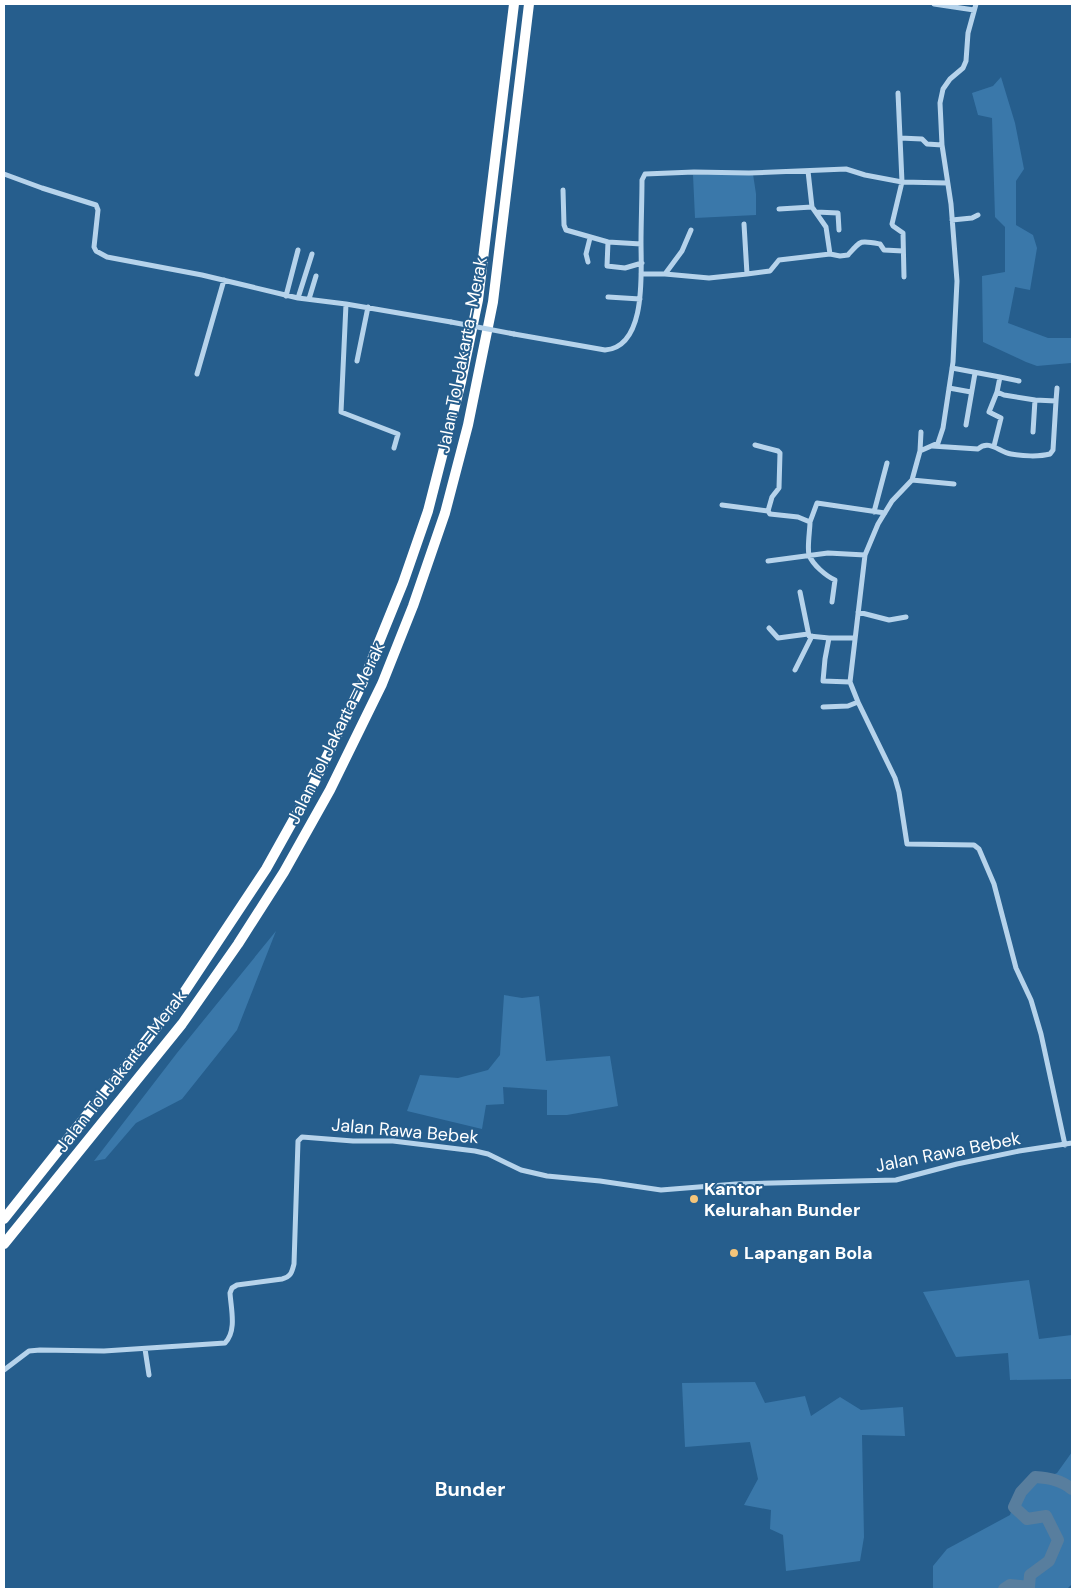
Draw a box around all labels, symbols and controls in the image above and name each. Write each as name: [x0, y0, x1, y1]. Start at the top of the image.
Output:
street label: Jalan Tol Jakarta–Merak: [431, 255, 493, 455]
street label: Jalan Tol Jakarta–Merak: [281, 638, 391, 828]
street label: Jalan Tol Jakarta–Merak: [50, 985, 192, 1157]
street label: Jalan Rawa Bebek: [331, 1113, 479, 1149]
street label: Jalan Rawa Bebek: [873, 1126, 1023, 1178]
place label: Kantor Kelurahan Bunder: [704, 1177, 860, 1222]
marker: Kantor Kelurahan Bunder: [688, 1193, 700, 1205]
place label: Lapangan Bola: [744, 1241, 872, 1265]
marker: Lapangan Bola: [728, 1247, 740, 1259]
district label: Bunder: [435, 1476, 505, 1502]

